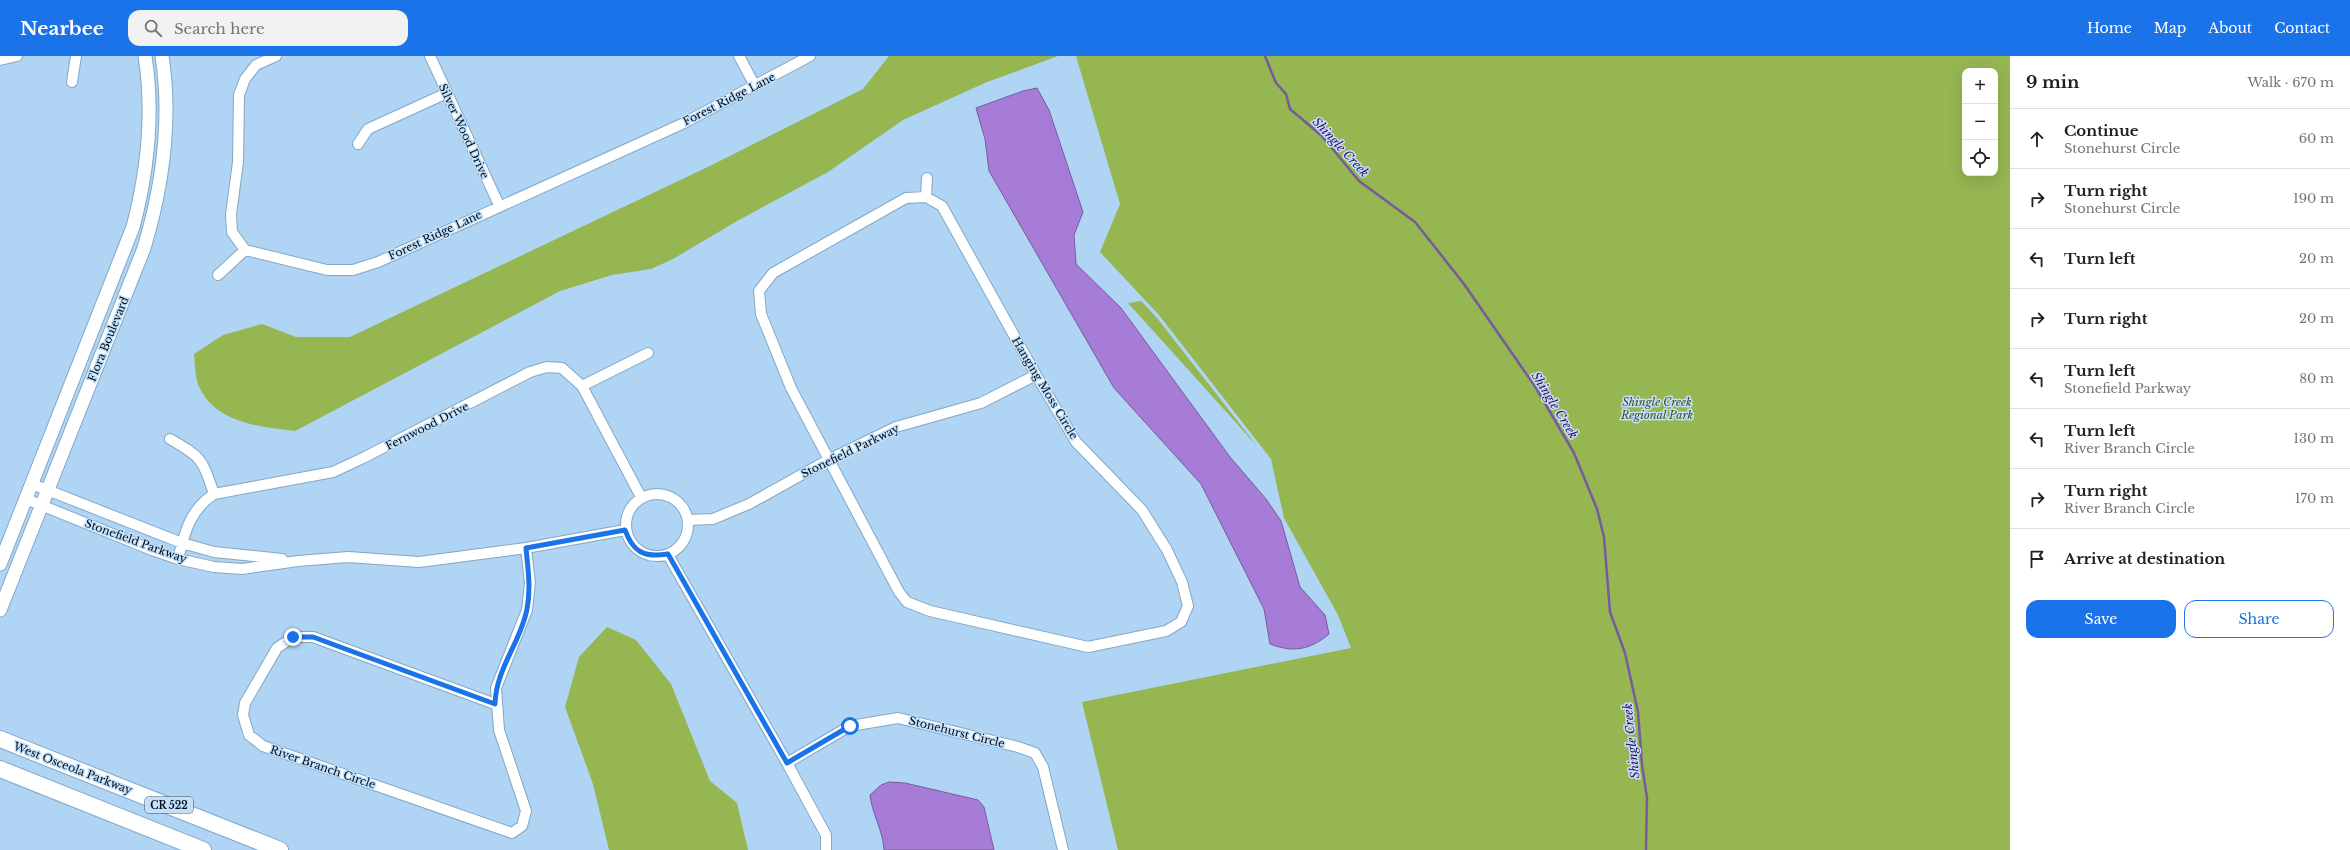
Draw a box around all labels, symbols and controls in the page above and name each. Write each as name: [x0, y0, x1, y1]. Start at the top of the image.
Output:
search box: [128, 10, 408, 46]
text: Nearbee: [20, 17, 104, 40]
icon: search: [142, 17, 164, 39]
text: Search here: [174, 19, 265, 38]
text: Home: [2087, 19, 2132, 37]
text: Map: [2154, 19, 2186, 37]
text: About: [2208, 19, 2252, 37]
text: Contact: [2274, 19, 2330, 37]
map controls: [1962, 68, 1998, 176]
button: +: [1962, 68, 1998, 104]
street label: Forest Ridge Lane: [681, 70, 777, 128]
text: 9 min: [2026, 72, 2079, 93]
text: Walk · 670 m: [2248, 74, 2334, 91]
street label: Silver Wood Drive: [436, 81, 492, 181]
button: −: [1962, 104, 1998, 140]
water label: Shingle Creek: [1310, 114, 1372, 180]
text: Continue: [2064, 121, 2139, 140]
icon: ahead: [2026, 128, 2048, 150]
text: 60 m: [2299, 130, 2334, 147]
button: locate: [1962, 140, 1998, 176]
text: Stonehurst Circle: [2064, 140, 2180, 157]
text: Turn right: [2064, 181, 2147, 200]
icon: right: [2026, 188, 2048, 210]
text: 190 m: [2293, 190, 2334, 207]
text: Stonehurst Circle: [2064, 200, 2180, 217]
street label: Forest Ridge Lane: [386, 207, 484, 263]
icon: left: [2026, 248, 2048, 270]
text: Turn left: [2064, 249, 2135, 268]
text: 20 m: [2299, 250, 2334, 267]
street label: Flora Boulevard: [85, 294, 132, 384]
icon: right: [2026, 308, 2048, 330]
text: Turn right: [2064, 309, 2147, 328]
text: 20 m: [2299, 310, 2334, 327]
street label: Hanging Moss Circle: [1009, 334, 1081, 442]
text: Turn left: [2064, 361, 2135, 380]
icon: left: [2026, 368, 2048, 390]
water label: Shingle Creek: [1529, 369, 1581, 441]
text: 80 m: [2299, 370, 2334, 387]
text: Stonefield Parkway: [2064, 380, 2191, 397]
park label: Shingle Creek Regional Park: [1620, 395, 1693, 422]
street label: Fernwood Drive: [383, 399, 471, 453]
street label: Stonefield Parkway: [799, 421, 901, 481]
text: Turn left: [2064, 421, 2135, 440]
icon: left: [2026, 428, 2048, 450]
text: 130 m: [2293, 430, 2334, 447]
text: River Branch Circle: [2064, 440, 2195, 457]
text: Turn right: [2064, 481, 2147, 500]
icon: right: [2026, 488, 2048, 510]
text: 170 m: [2295, 490, 2334, 507]
text: River Branch Circle: [2064, 500, 2195, 517]
street label: Stonefield Parkway: [83, 516, 189, 566]
icon: arrive: [2026, 548, 2048, 570]
text: Arrive at destination: [2064, 549, 2225, 568]
button: Save: [2026, 600, 2176, 638]
button: Share: [2184, 600, 2334, 638]
route end: [284, 628, 302, 646]
water label: Shingle Creek: [1620, 703, 1642, 779]
street label: Stonehurst Circle: [908, 713, 1006, 751]
route start: [841, 717, 859, 735]
street label: West Osceola Parkway: [11, 739, 134, 797]
street label: River Branch Circle: [268, 742, 378, 792]
road number: CR 522: [145, 797, 193, 813]

